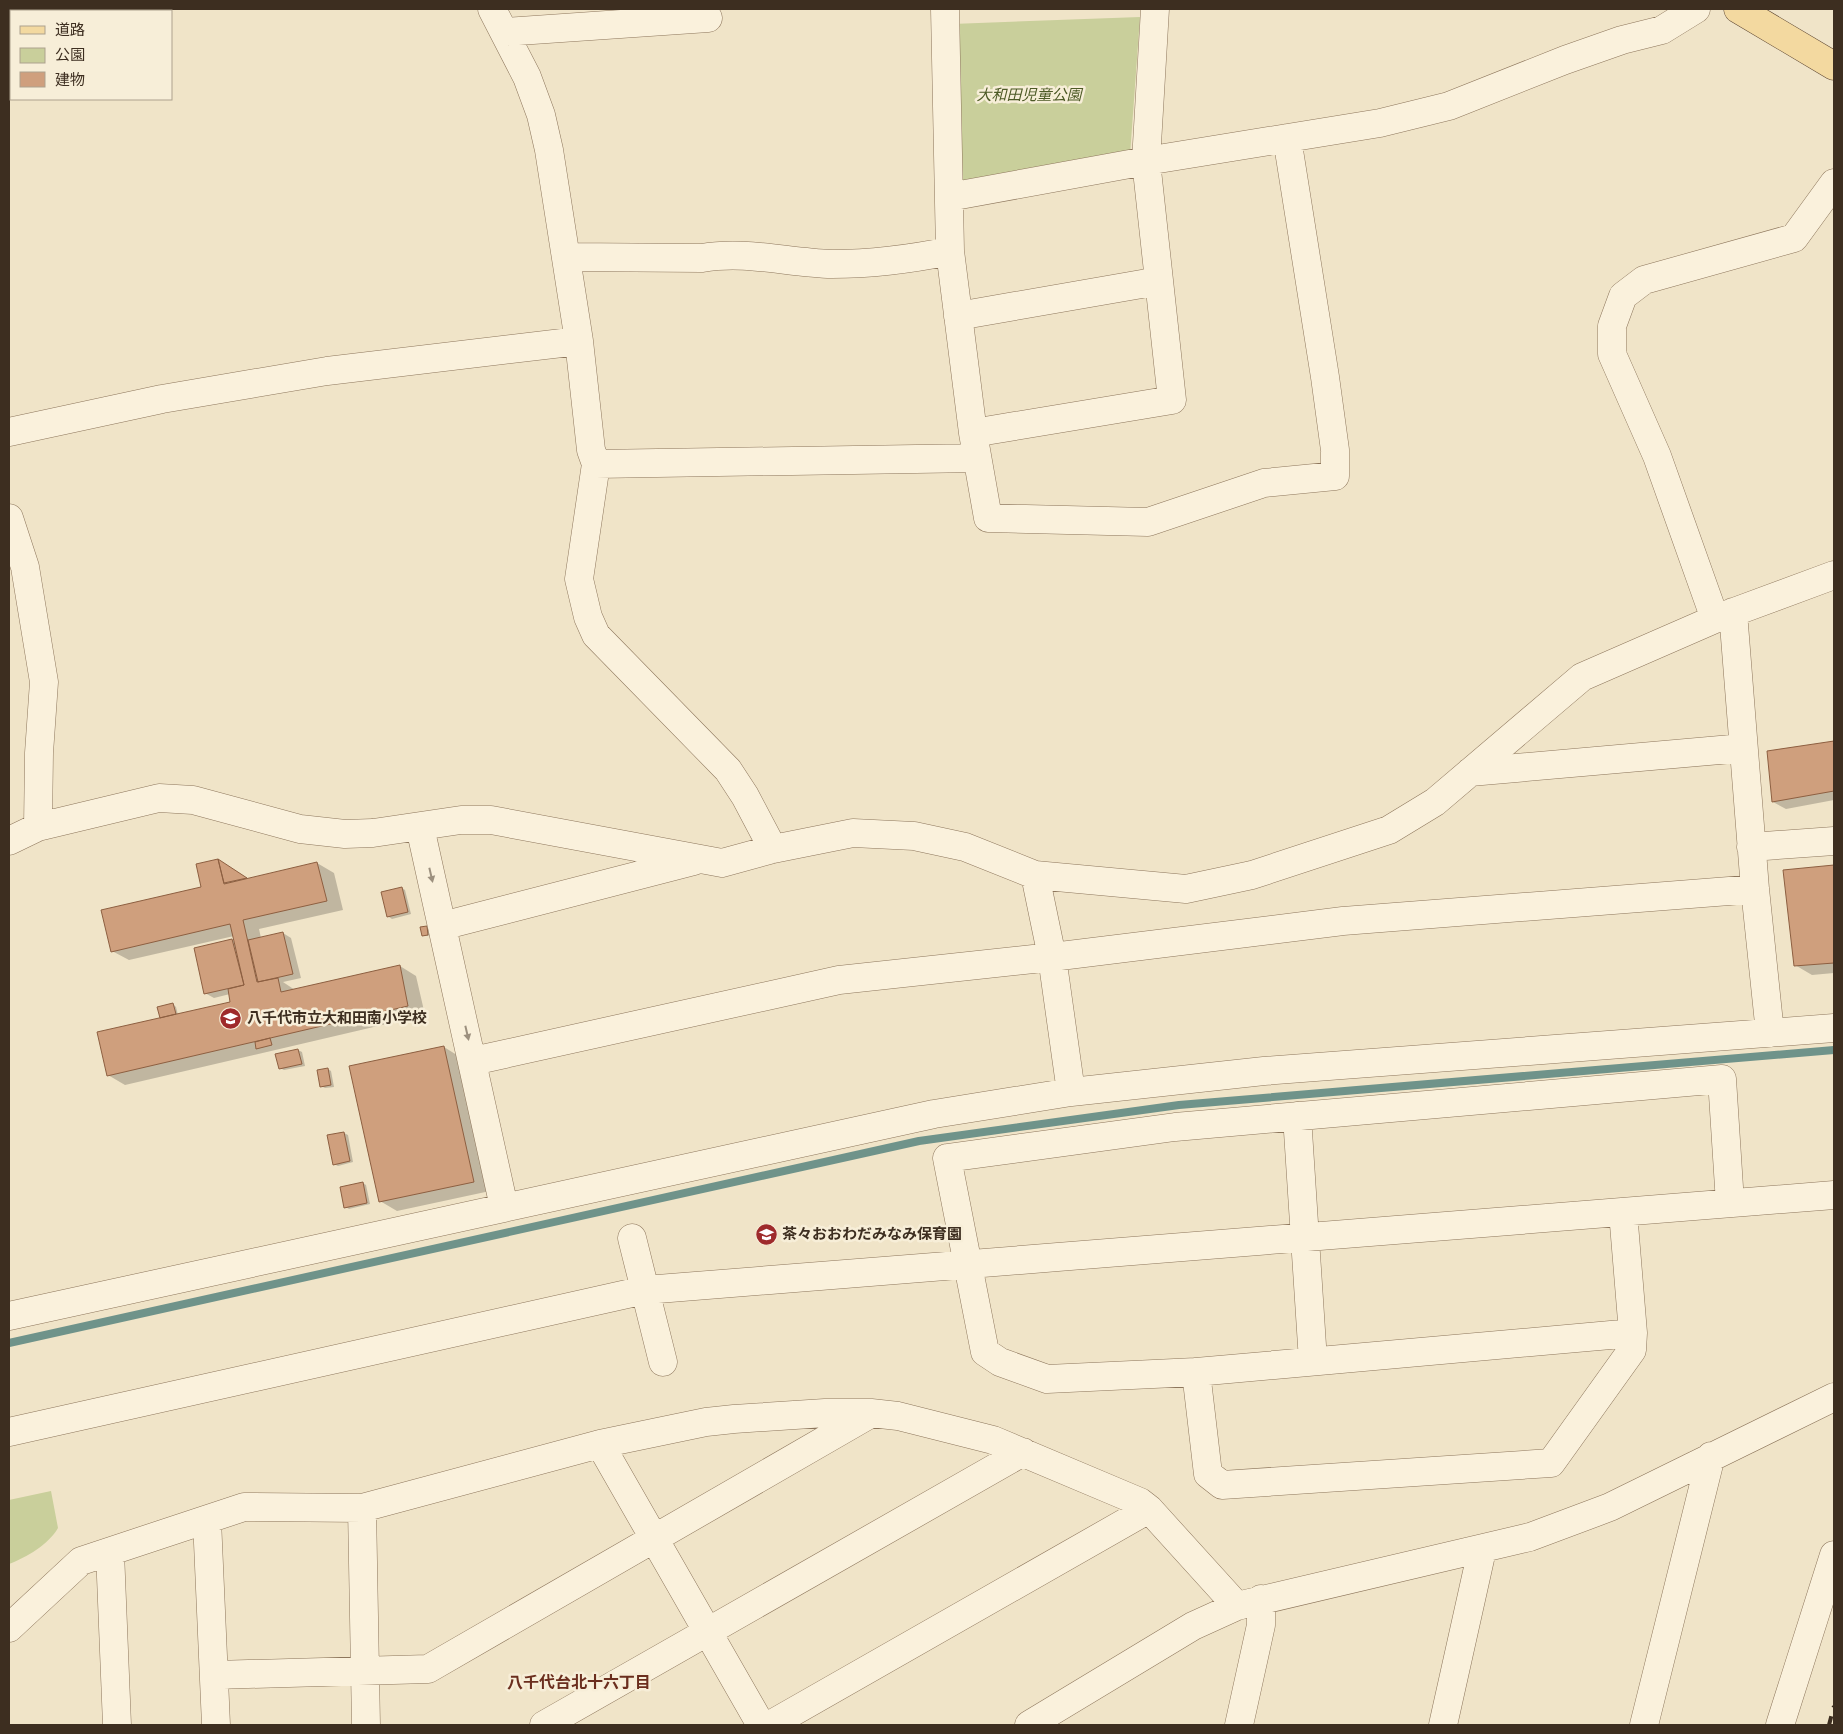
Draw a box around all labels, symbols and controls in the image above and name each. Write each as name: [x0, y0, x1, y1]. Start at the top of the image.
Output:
legend: [10, 10, 172, 100]
text: 道路: [55, 19, 85, 40]
text: 公園: [55, 44, 85, 65]
text: 建物: [55, 69, 85, 90]
park label: 大和田児童公園: [976, 84, 1083, 105]
one-way arrow: [427, 867, 435, 882]
school or university icon: 八千代市立大和田南小学校: [219, 1006, 243, 1030]
place label: 八千代市立大和田南小学校: [247, 1007, 427, 1028]
one-way arrow: [463, 1026, 471, 1041]
school or university icon: 茶々おおわだみなみ保育園: [754, 1222, 778, 1246]
place label: 茶々おおわだみなみ保育園: [782, 1223, 962, 1244]
district label: 八千代台北十六丁目: [507, 1671, 651, 1693]

